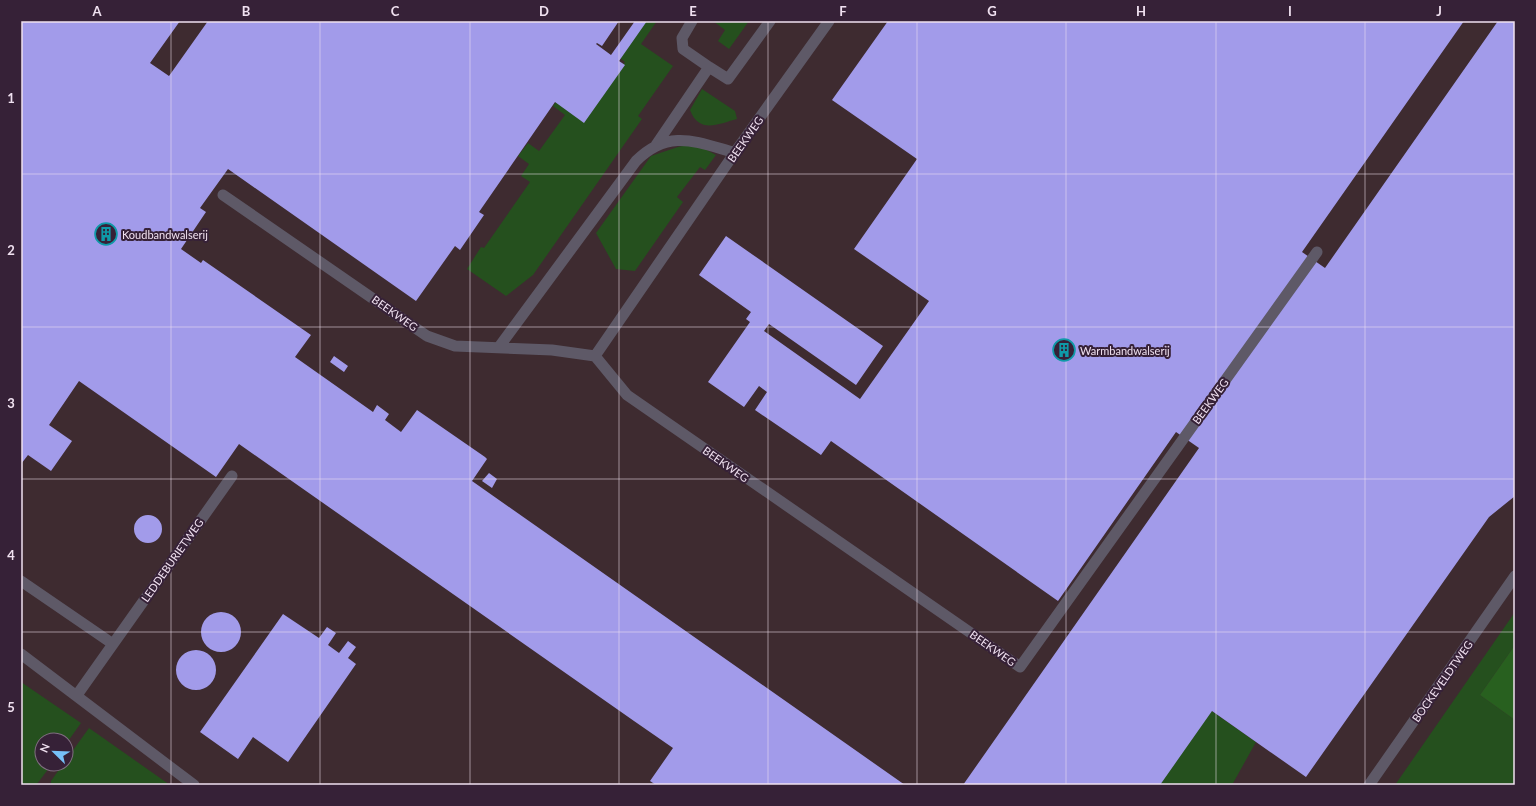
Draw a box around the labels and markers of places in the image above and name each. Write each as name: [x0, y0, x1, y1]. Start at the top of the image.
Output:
building icon: Koudbandwalserij: [93, 221, 119, 247]
place label: Koudbandwalserij: [122, 228, 208, 241]
building icon: Warmbandwalserij: [1051, 337, 1077, 363]
place label: Warmbandwalserij: [1080, 344, 1170, 357]

